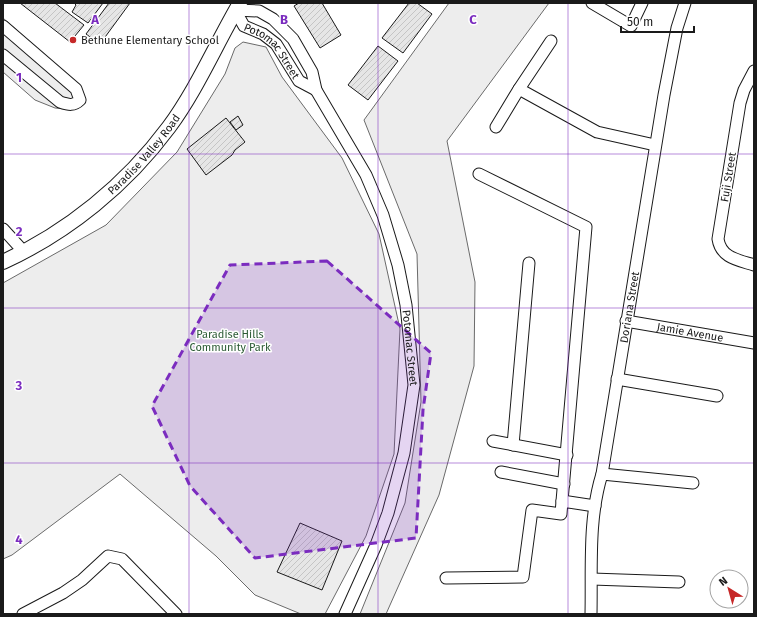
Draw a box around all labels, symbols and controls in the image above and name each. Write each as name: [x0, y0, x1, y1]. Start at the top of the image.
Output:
scale bar: [621, 8, 694, 34]
text: A: [90, 12, 99, 27]
text: B: [280, 12, 288, 27]
text: C: [469, 12, 477, 27]
text: 50 m: [627, 15, 653, 29]
street label: Potomac Street: [242, 21, 302, 81]
place label: Bethune Elementary School: [81, 34, 219, 47]
marker: Bethune Elementary School: [68, 35, 78, 45]
text: 1: [16, 70, 22, 85]
street label: Paradise Valley Road: [105, 112, 183, 197]
street label: Fuji Street: [718, 151, 739, 203]
text: 2: [16, 224, 23, 239]
street label: Doriana Street: [618, 271, 642, 344]
street label: Potomac Street: [400, 309, 420, 386]
street label: Jamie Avenue: [656, 320, 724, 345]
park label: Paradise Hills Community Park: [189, 328, 271, 354]
text: 3: [15, 378, 23, 393]
text: 4: [15, 532, 23, 547]
north arrow: [709, 569, 749, 609]
text: N: [716, 574, 730, 589]

